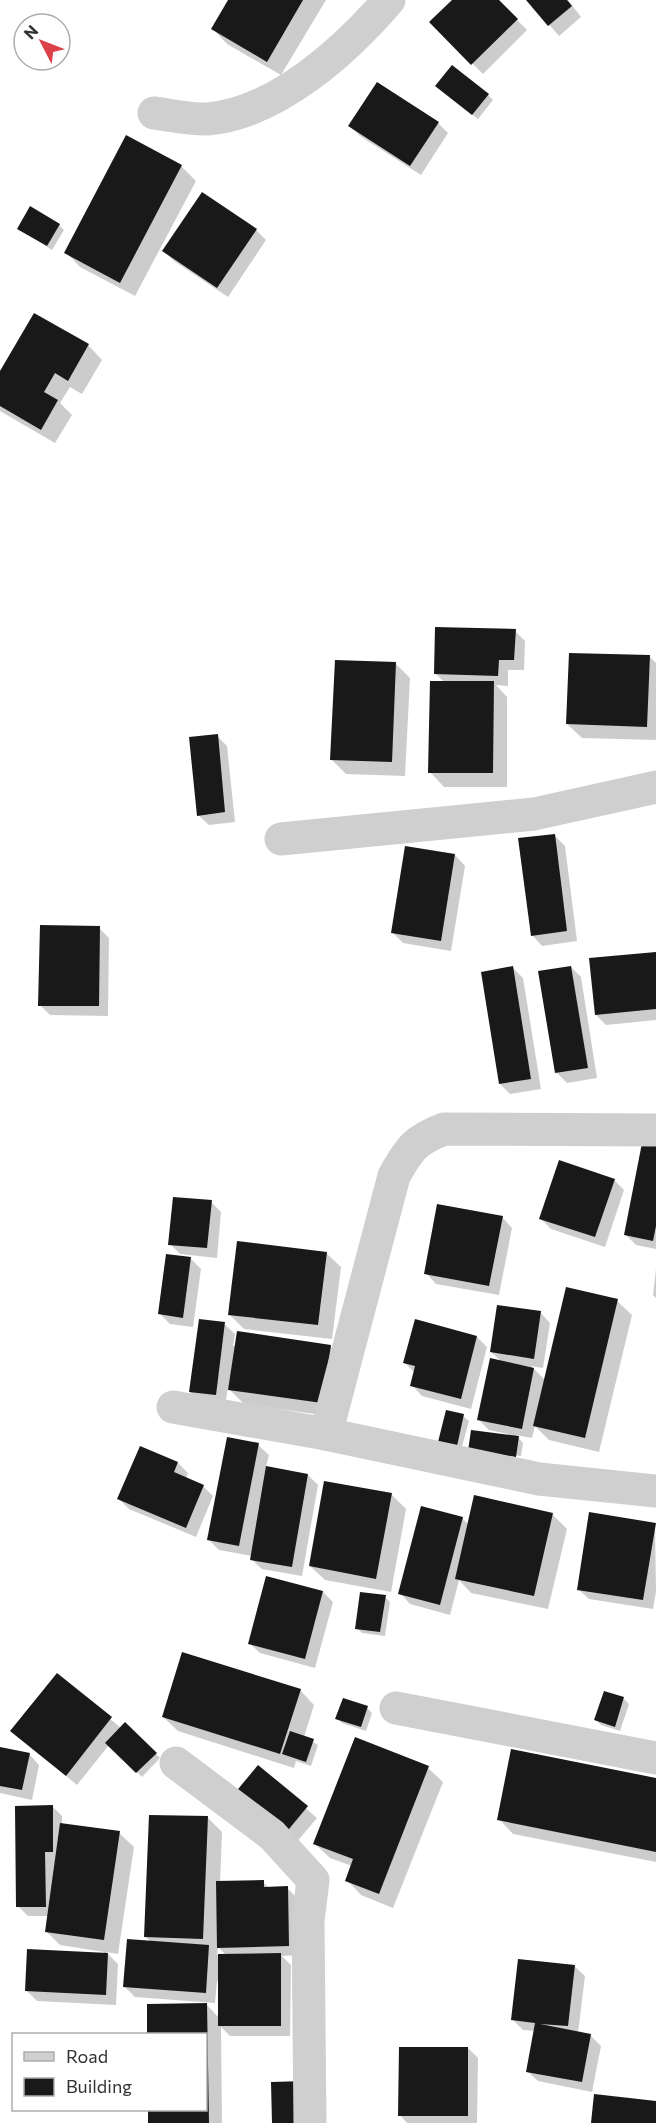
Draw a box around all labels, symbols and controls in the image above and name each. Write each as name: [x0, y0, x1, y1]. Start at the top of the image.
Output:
north arrow: [12, 12, 72, 72]
text: N: [19, 21, 42, 42]
legend: [12, 2033, 207, 2111]
text: Road: [66, 2045, 108, 2067]
text: Building: [66, 2075, 132, 2097]

